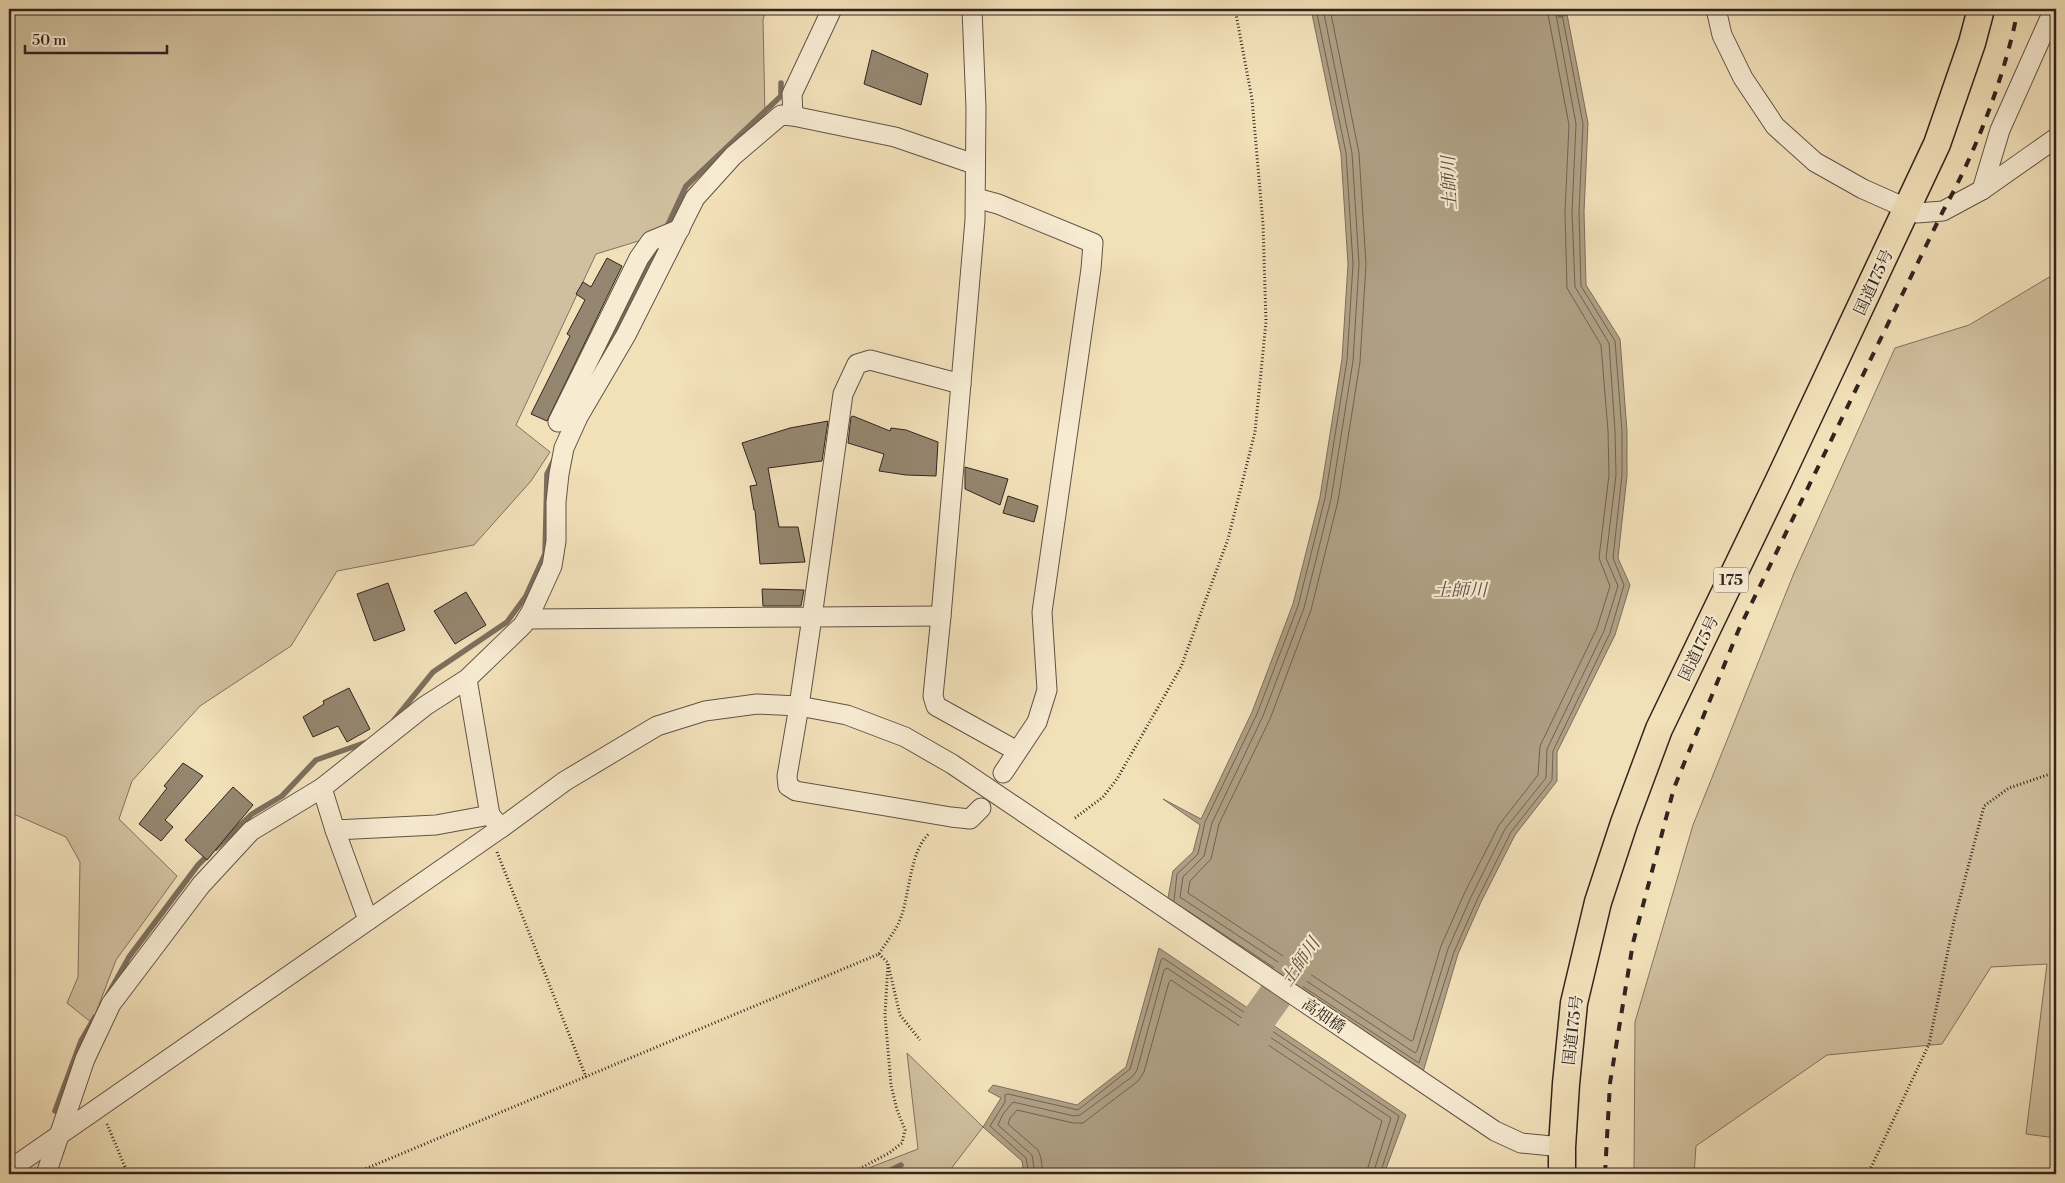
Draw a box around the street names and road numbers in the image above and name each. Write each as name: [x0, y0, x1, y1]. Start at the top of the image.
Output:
street label: 国道175号: [1850, 246, 1898, 319]
road number: 175: [1714, 568, 1748, 592]
street label: 国道175号: [1674, 612, 1723, 685]
street label: 高畑橋: [1298, 994, 1349, 1038]
street label: 国道175号: [1559, 994, 1587, 1066]

